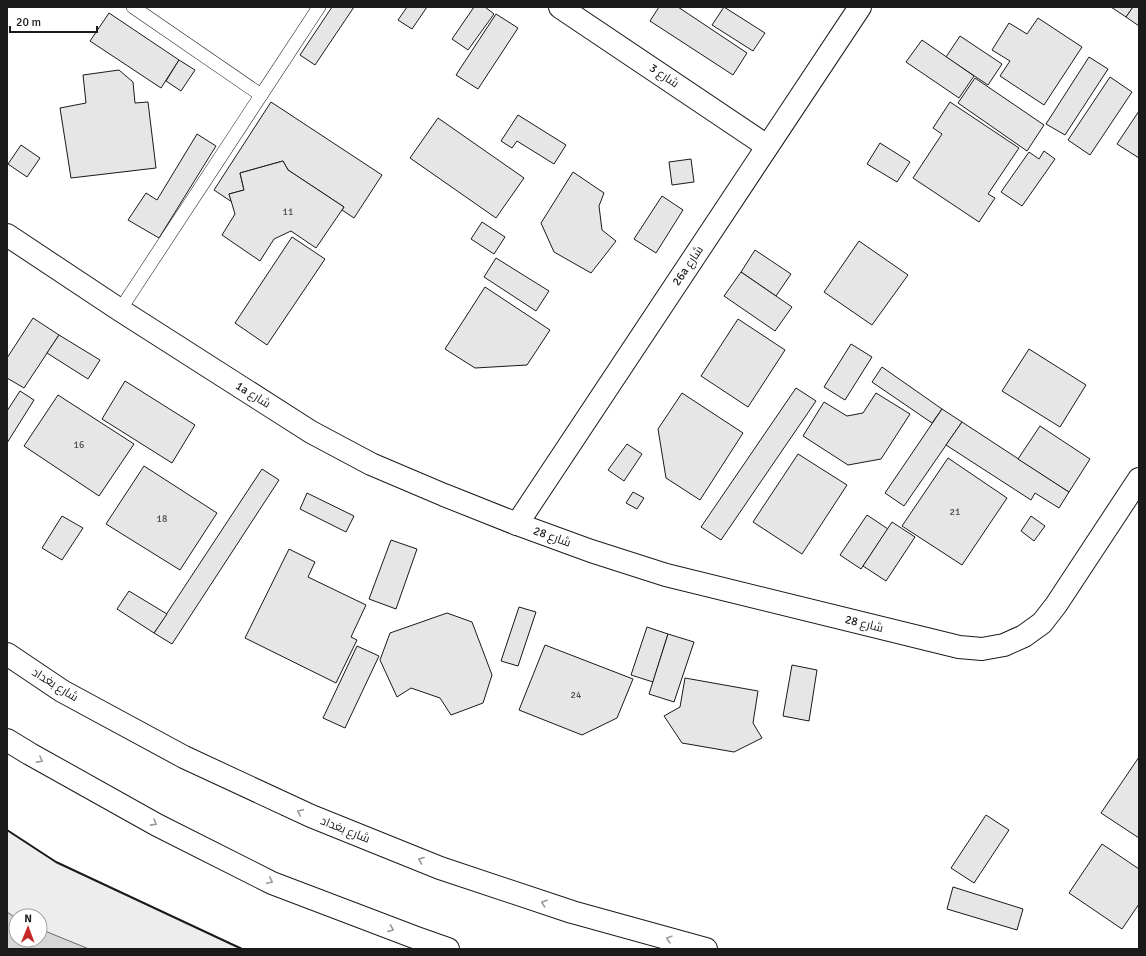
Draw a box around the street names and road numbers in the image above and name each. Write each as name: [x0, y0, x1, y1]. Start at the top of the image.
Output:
street label: شارع 3: [646, 61, 682, 91]
street label: 26a شارع: [669, 243, 707, 289]
street label: 1a شارع: [233, 378, 273, 412]
street label: شارع 28: [531, 523, 573, 551]
street label: شارع 28: [843, 612, 885, 636]
street label: شارع بغداد: [29, 665, 81, 705]
street label: شارع بغداد: [318, 813, 372, 847]

